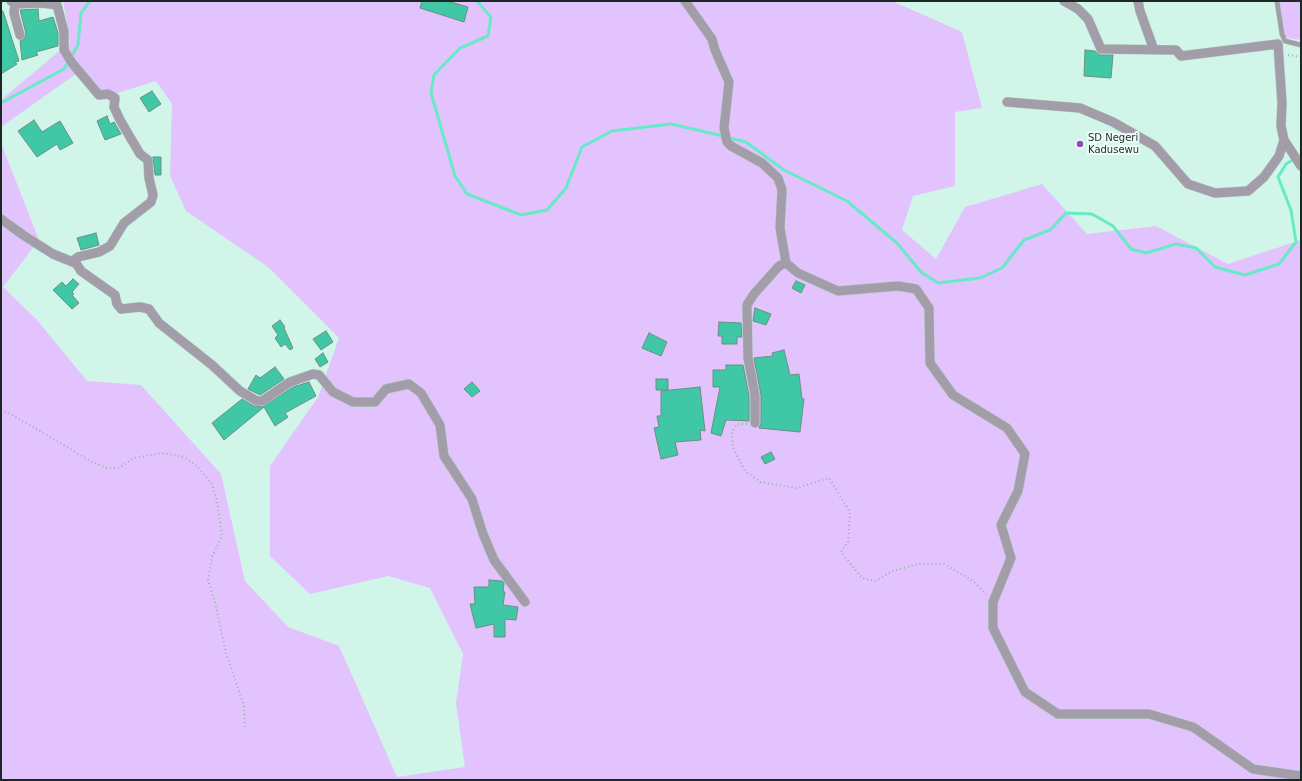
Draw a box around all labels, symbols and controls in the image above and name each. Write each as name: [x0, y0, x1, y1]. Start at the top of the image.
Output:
place label: SD Negeri Kadusewu: [1088, 132, 1139, 156]
marker: SD Negeri Kadusewu: [1075, 139, 1085, 149]

